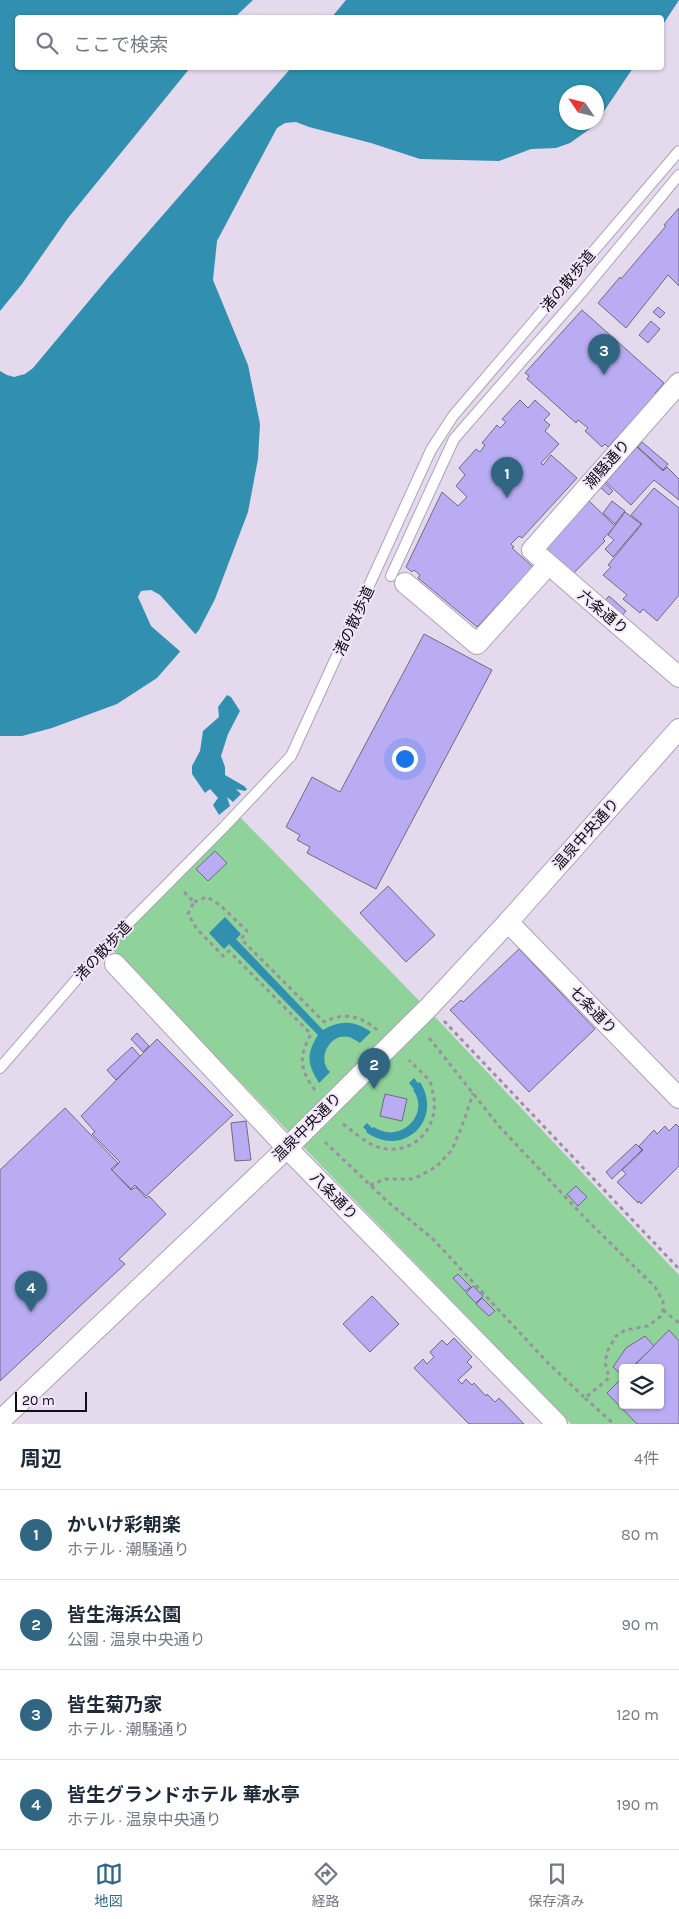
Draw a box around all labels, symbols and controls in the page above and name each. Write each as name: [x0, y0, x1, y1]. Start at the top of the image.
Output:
search box: [15, 15, 664, 70]
icon: search: [33, 29, 61, 57]
text: ここで検索: [73, 34, 168, 56]
north arrow: [559, 85, 604, 130]
street label: 渚の散歩道: [537, 246, 599, 316]
pin: 3: [588, 334, 620, 375]
street label: 潮騒通り: [580, 436, 634, 492]
pin: 1: [491, 457, 523, 498]
street label: 渚の散歩道: [330, 583, 378, 659]
street label: 六条通り: [574, 586, 632, 638]
your location: [392, 746, 418, 772]
street label: 温泉中央通り: [549, 795, 623, 873]
street label: 渚の散歩道: [71, 917, 135, 985]
street label: 七条通り: [566, 982, 620, 1038]
pin: 2: [358, 1048, 390, 1089]
street label: 温泉中央通り: [269, 1089, 345, 1165]
street label: 八条通り: [307, 1168, 361, 1224]
pin: 4: [15, 1271, 47, 1312]
map controls: [619, 1364, 664, 1409]
button: layers: [619, 1364, 664, 1409]
scale bar: [15, 1389, 88, 1412]
text: 20 m: [22, 1392, 55, 1409]
text: 周辺: [20, 1447, 62, 1471]
text: 4件: [634, 1449, 659, 1468]
text: かいけ彩朝楽: [67, 1514, 181, 1536]
text: 1: [33, 1525, 39, 1544]
text: 80 m: [621, 1525, 659, 1544]
text: ホテル · 潮騒通り: [67, 1540, 189, 1559]
text: 皆生海浜公園: [67, 1604, 181, 1626]
text: 2: [31, 1615, 41, 1634]
text: 90 m: [621, 1615, 659, 1634]
text: 公園 · 温泉中央通り: [67, 1630, 205, 1649]
text: 皆生菊乃家: [67, 1694, 162, 1716]
text: 3: [31, 1705, 41, 1724]
text: 120 m: [616, 1705, 659, 1724]
text: ホテル · 潮騒通り: [67, 1720, 189, 1739]
text: 皆生グランドホテル 華水亭: [67, 1784, 300, 1806]
text: 4: [31, 1795, 41, 1814]
text: 190 m: [616, 1795, 659, 1814]
text: ホテル · 温泉中央通り: [67, 1810, 221, 1829]
tab: 地図: [95, 1860, 123, 1910]
tab: 経路: [312, 1860, 340, 1910]
tab: 保存済み: [529, 1860, 585, 1910]

